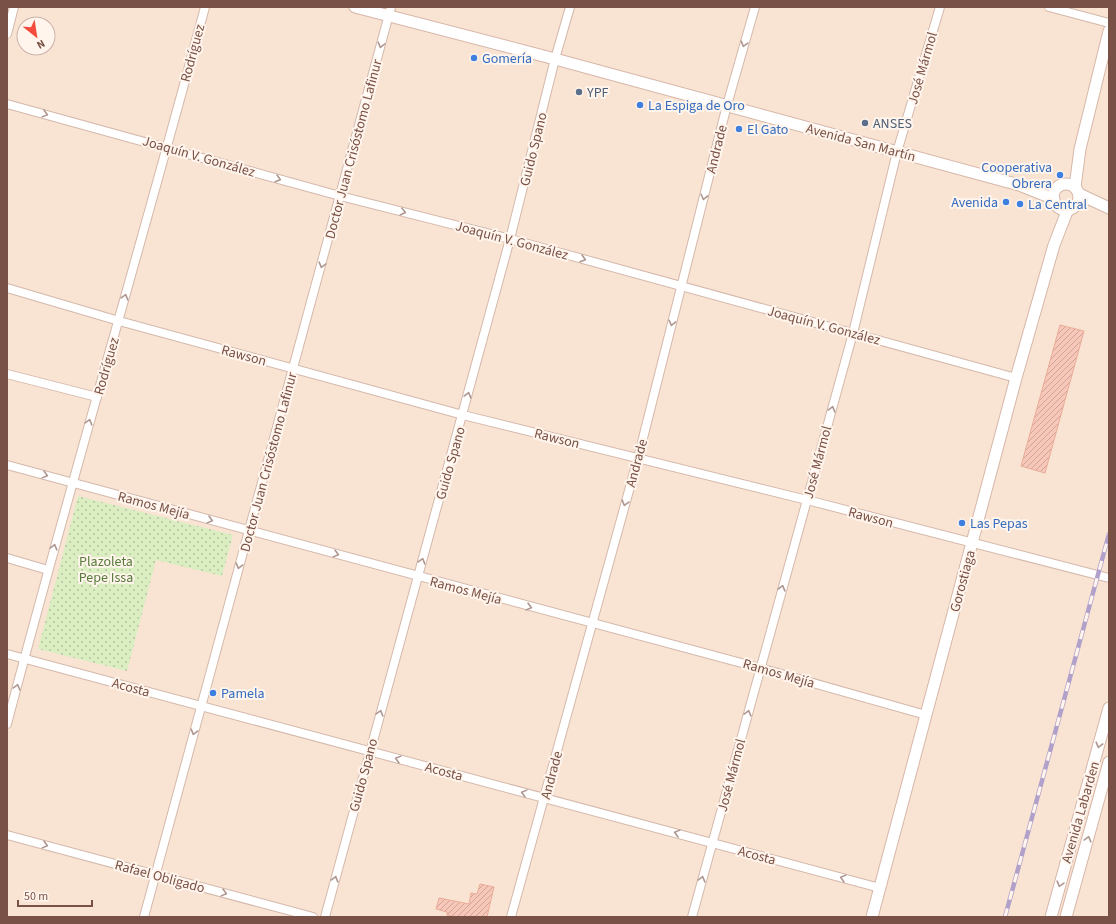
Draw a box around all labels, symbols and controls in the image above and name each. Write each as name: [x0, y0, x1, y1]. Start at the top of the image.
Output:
north arrow: [16, 16, 56, 56]
street label: Rodríguez: [176, 22, 210, 84]
street label: José Mármol: [903, 29, 943, 107]
text: N: [34, 36, 48, 53]
one-way arrow: [377, 41, 386, 48]
one-way arrow: [740, 41, 749, 48]
place label: Gomería: [482, 49, 532, 69]
marker: Gomería: [469, 53, 479, 63]
street label: Doctor Juan Crisóstomo Lafinur: [320, 57, 388, 241]
place label: YPF: [586, 83, 609, 103]
marker: YPF: [574, 87, 584, 97]
place label: La Espiga de Oro: [648, 96, 745, 116]
marker: La Espiga de Oro: [635, 100, 645, 110]
one-way arrow: [41, 109, 48, 118]
street label: Guido Spano: [515, 110, 553, 188]
place label: ANSES: [873, 114, 912, 134]
marker: ANSES: [860, 118, 870, 128]
street label: Avenida San Martín: [804, 119, 918, 167]
place label: El Gato: [747, 120, 788, 140]
street label: Andrade: [701, 123, 733, 176]
marker: El Gato: [734, 124, 744, 134]
street label: Joaquín V. González: [140, 131, 257, 183]
place label: Cooperativa Obrera: [981, 158, 1052, 194]
marker: Cooperativa Obrera: [1055, 170, 1065, 180]
one-way arrow: [275, 174, 281, 182]
one-way arrow: [700, 193, 709, 200]
place label: Avenida: [951, 193, 998, 213]
place label: La Central: [1028, 195, 1088, 215]
marker: Avenida: [1001, 197, 1011, 207]
marker: La Central: [1015, 199, 1025, 209]
one-way arrow: [400, 207, 407, 216]
street label: Joaquín V. González: [453, 216, 570, 266]
one-way arrow: [580, 255, 587, 263]
one-way arrow: [318, 262, 326, 268]
one-way arrow: [121, 294, 129, 301]
street label: Joaquín V. González: [765, 301, 882, 351]
one-way arrow: [669, 320, 677, 327]
street label: Rodríguez: [89, 335, 125, 397]
street label: Rawson: [219, 340, 269, 372]
street label: Doctor Juan Crisóstomo Lafinur: [235, 370, 303, 554]
one-way arrow: [463, 392, 472, 399]
one-way arrow: [827, 406, 836, 413]
one-way arrow: [84, 419, 93, 426]
street label: José Mármol: [799, 423, 837, 501]
street label: Guido Spano: [431, 424, 471, 502]
street label: Rawson: [532, 424, 582, 454]
street label: Andrade: [621, 437, 653, 490]
one-way arrow: [41, 470, 48, 479]
street label: Ramos Mejía: [115, 487, 192, 525]
one-way arrow: [621, 499, 630, 506]
street label: Rawson: [846, 502, 896, 534]
place label: Las Pepas: [970, 514, 1028, 534]
one-way arrow: [207, 516, 214, 524]
marker: Las Pepas: [957, 518, 967, 528]
one-way arrow: [49, 544, 58, 551]
street label: Gorostiaga: [945, 548, 981, 614]
one-way arrow: [333, 550, 339, 558]
park label: Plazoleta Pepe Issa: [79, 552, 133, 588]
one-way arrow: [417, 558, 426, 565]
one-way arrow: [236, 563, 244, 569]
street label: Ramos Mejía: [427, 572, 504, 610]
one-way arrow: [777, 585, 786, 592]
one-way arrow: [526, 602, 532, 610]
street label: Ramos Mejía: [740, 654, 817, 694]
street label: Acosta: [110, 673, 152, 703]
one-way arrow: [12, 683, 21, 690]
place label: Pamela: [221, 684, 265, 704]
marker: Pamela: [208, 688, 218, 698]
one-way arrow: [375, 710, 384, 717]
one-way arrow: [743, 710, 752, 717]
one-way arrow: [190, 728, 199, 735]
street label: Guido Spano: [345, 736, 383, 814]
street label: José Mármol: [713, 736, 751, 814]
one-way arrow: [1095, 742, 1104, 749]
street label: Andrade: [536, 749, 568, 802]
one-way arrow: [395, 755, 402, 764]
street label: Acosta: [423, 757, 465, 787]
street label: Avenida Labarden: [1057, 759, 1105, 866]
one-way arrow: [521, 789, 527, 797]
one-way arrow: [673, 830, 680, 838]
one-way arrow: [1083, 836, 1092, 843]
one-way arrow: [41, 840, 48, 849]
street label: Acosta: [736, 841, 778, 871]
street label: Rafael Obligado: [113, 855, 207, 899]
one-way arrow: [840, 874, 847, 883]
one-way arrow: [330, 876, 339, 883]
one-way arrow: [697, 876, 706, 883]
one-way arrow: [1056, 880, 1065, 887]
scale bar: [18, 882, 92, 908]
text: 50 m: [24, 888, 48, 905]
one-way arrow: [220, 888, 227, 897]

